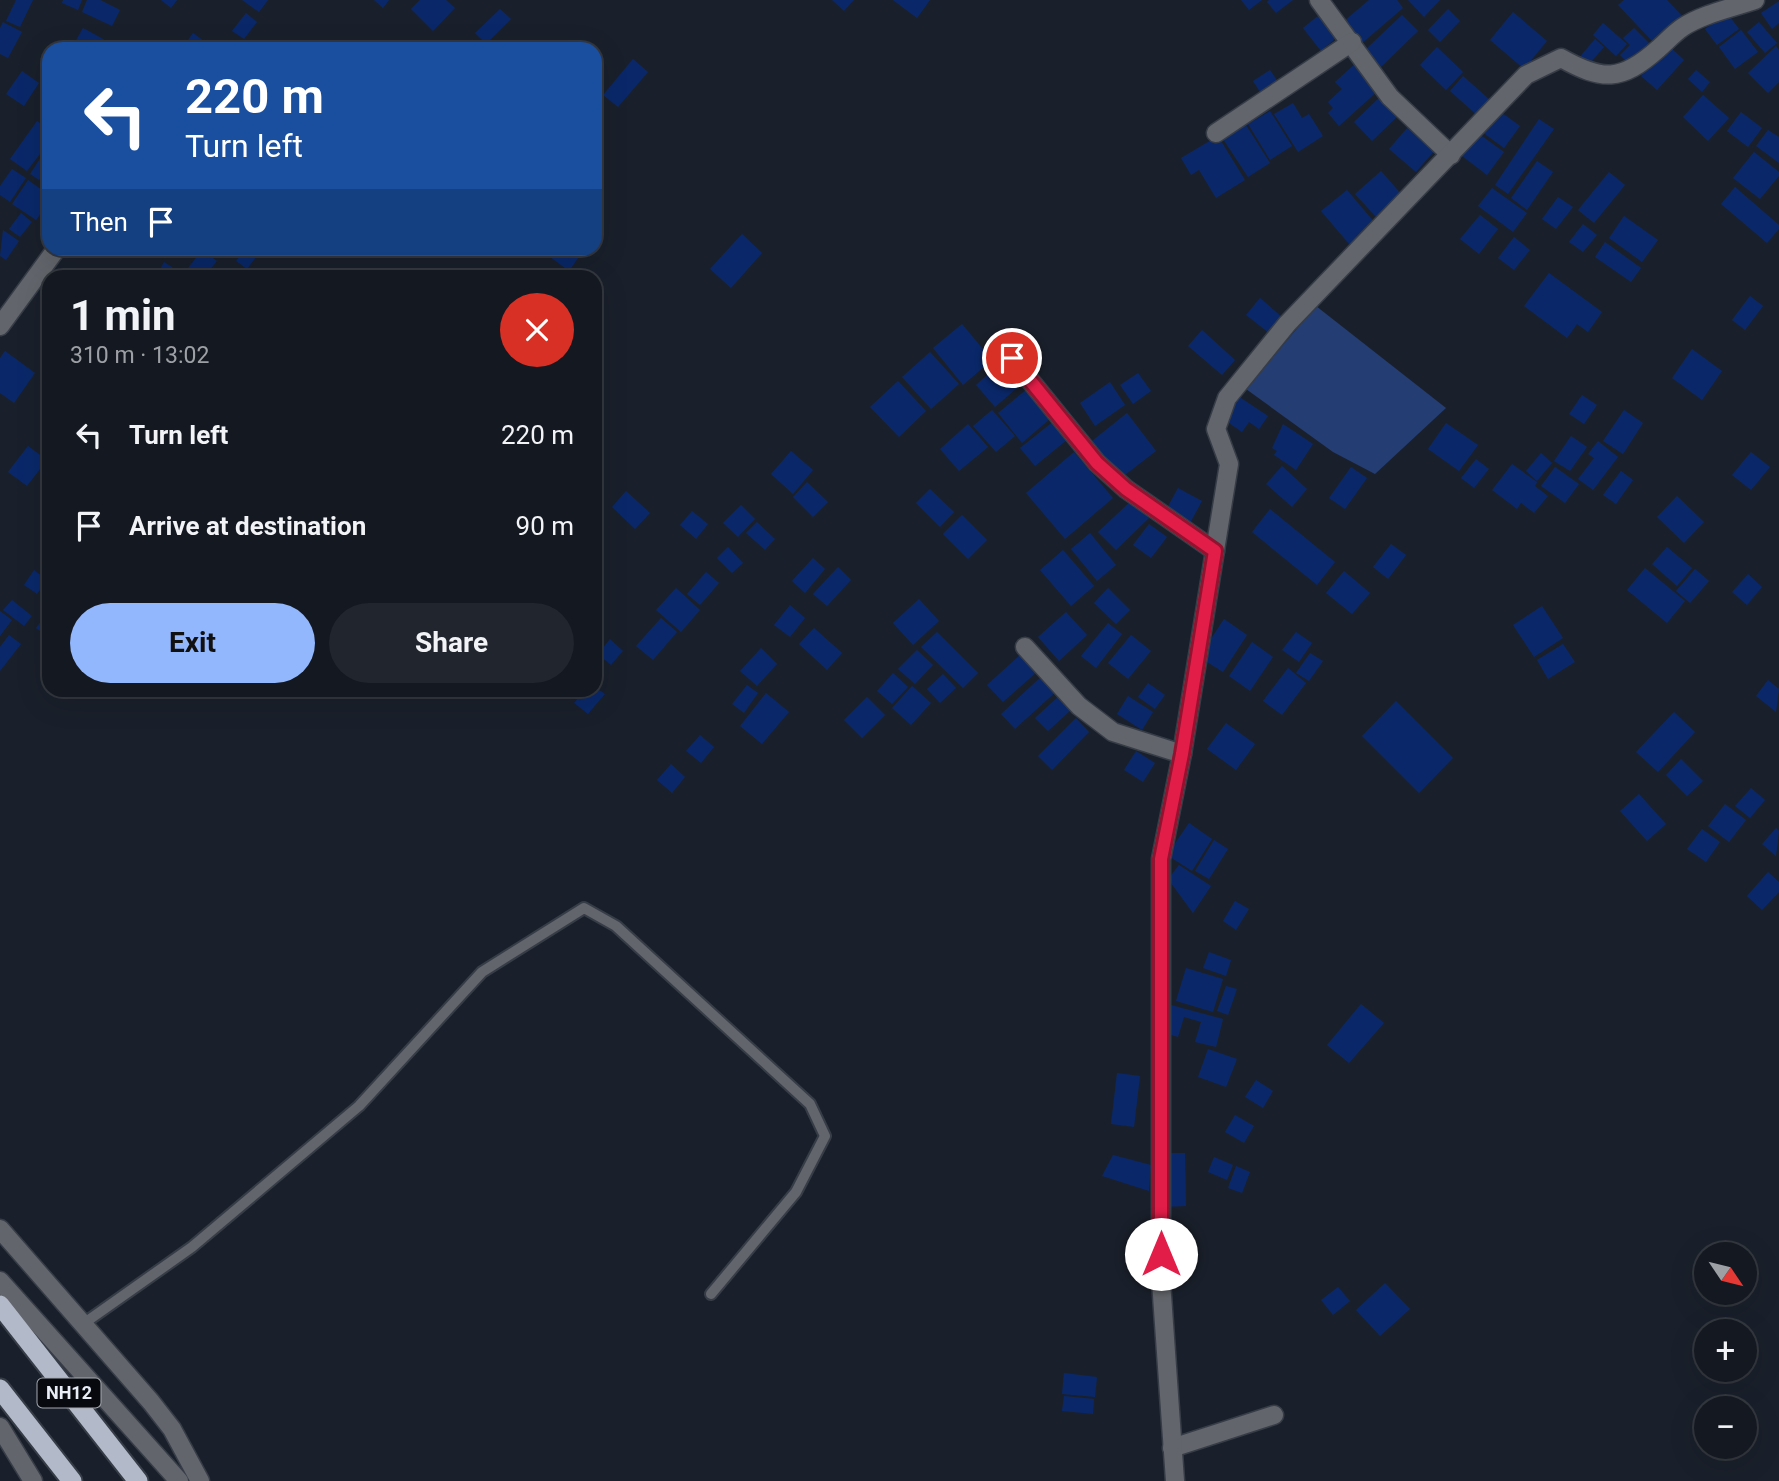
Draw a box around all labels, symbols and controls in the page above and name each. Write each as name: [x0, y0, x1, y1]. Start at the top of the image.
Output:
text: 220 m: [185, 68, 324, 125]
icon: left: [70, 70, 161, 161]
text: Turn left: [185, 127, 303, 165]
icon: arrive: [142, 203, 180, 241]
text: Then: [70, 207, 128, 237]
text: 1 min: [70, 291, 176, 340]
button: close: [500, 293, 574, 367]
pin: [982, 328, 1042, 388]
icon: arrive: [993, 339, 1031, 377]
text: 310 m · 13:02: [70, 342, 209, 369]
icon: left: [70, 416, 108, 454]
text: Turn left: [129, 420, 228, 450]
text: 220 m: [501, 420, 574, 450]
icon: arrive: [70, 507, 108, 545]
text: Arrive at destination: [129, 511, 366, 541]
text: 90 m: [516, 511, 574, 541]
button: Exit: [70, 603, 315, 683]
button: Share: [329, 603, 574, 683]
position arrow: [1124, 1217, 1198, 1291]
north arrow: [1694, 1242, 1757, 1306]
map controls: [1694, 1242, 1757, 1459]
button: +: [1694, 1319, 1757, 1382]
road number: NH12: [38, 1378, 100, 1408]
button: −: [1694, 1396, 1757, 1459]

